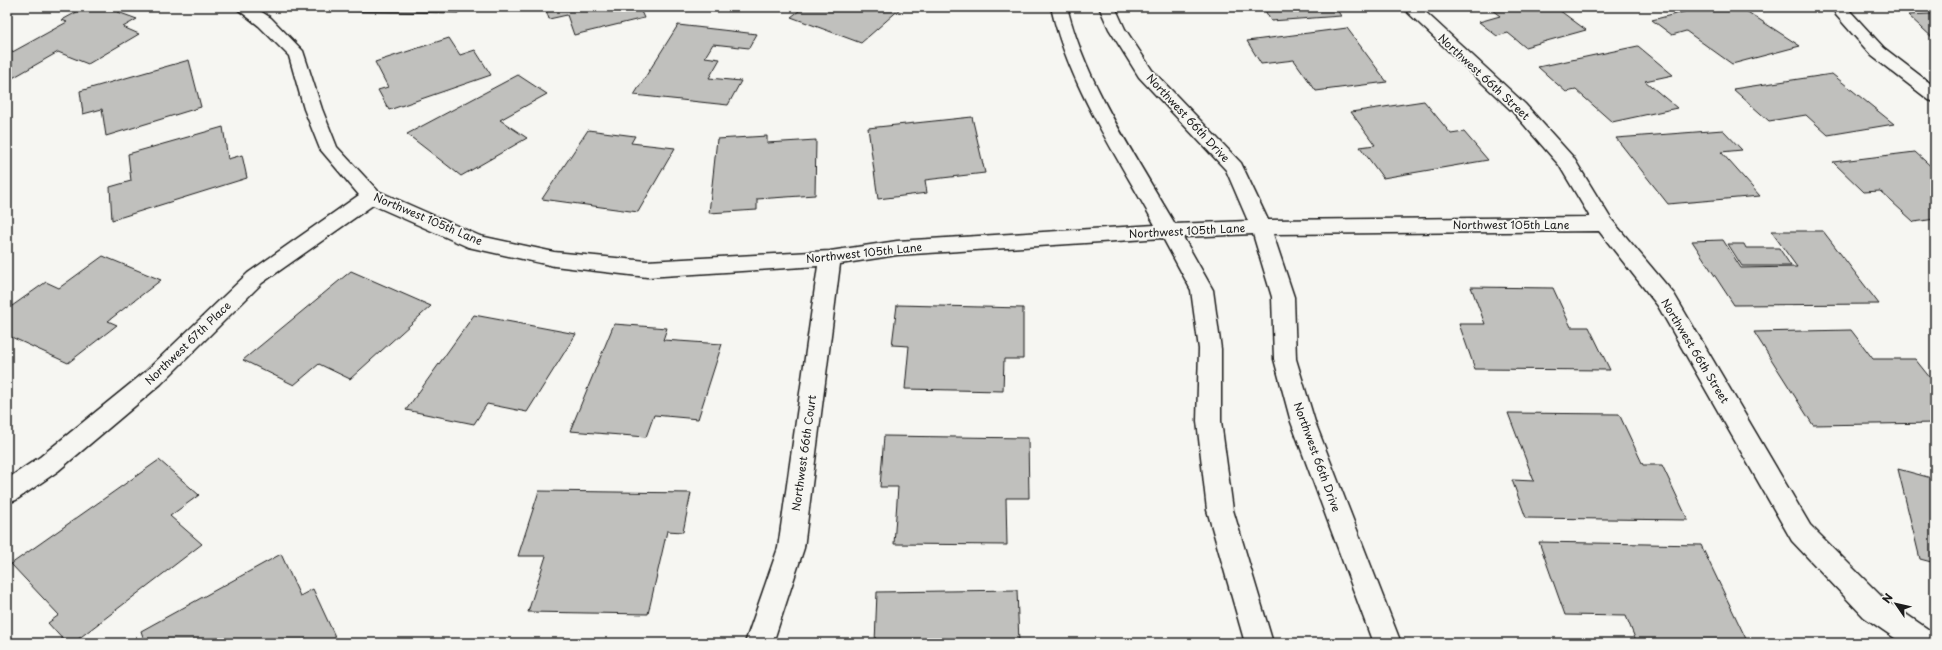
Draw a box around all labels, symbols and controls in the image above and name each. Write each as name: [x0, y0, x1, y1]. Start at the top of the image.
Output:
street label: Northwest 66th Street: [1435, 30, 1534, 124]
street label: Northwest 66th Drive: [1143, 70, 1234, 166]
street label: Northwest 105th Lane: [371, 188, 485, 249]
street label: Northwest 105th Lane: [1453, 216, 1570, 233]
street label: Northwest 105th Lane: [1128, 219, 1246, 242]
street label: Northwest 105th Lane: [805, 238, 923, 267]
street label: Northwest 66th Street: [1657, 295, 1734, 407]
street label: Northwest 67th Place: [141, 297, 235, 388]
street label: Northwest 66th Court: [787, 393, 820, 512]
street label: Northwest 66th Drive: [1290, 400, 1345, 514]
north arrow: [1876, 584, 1916, 624]
text: N: [1878, 590, 1897, 606]

